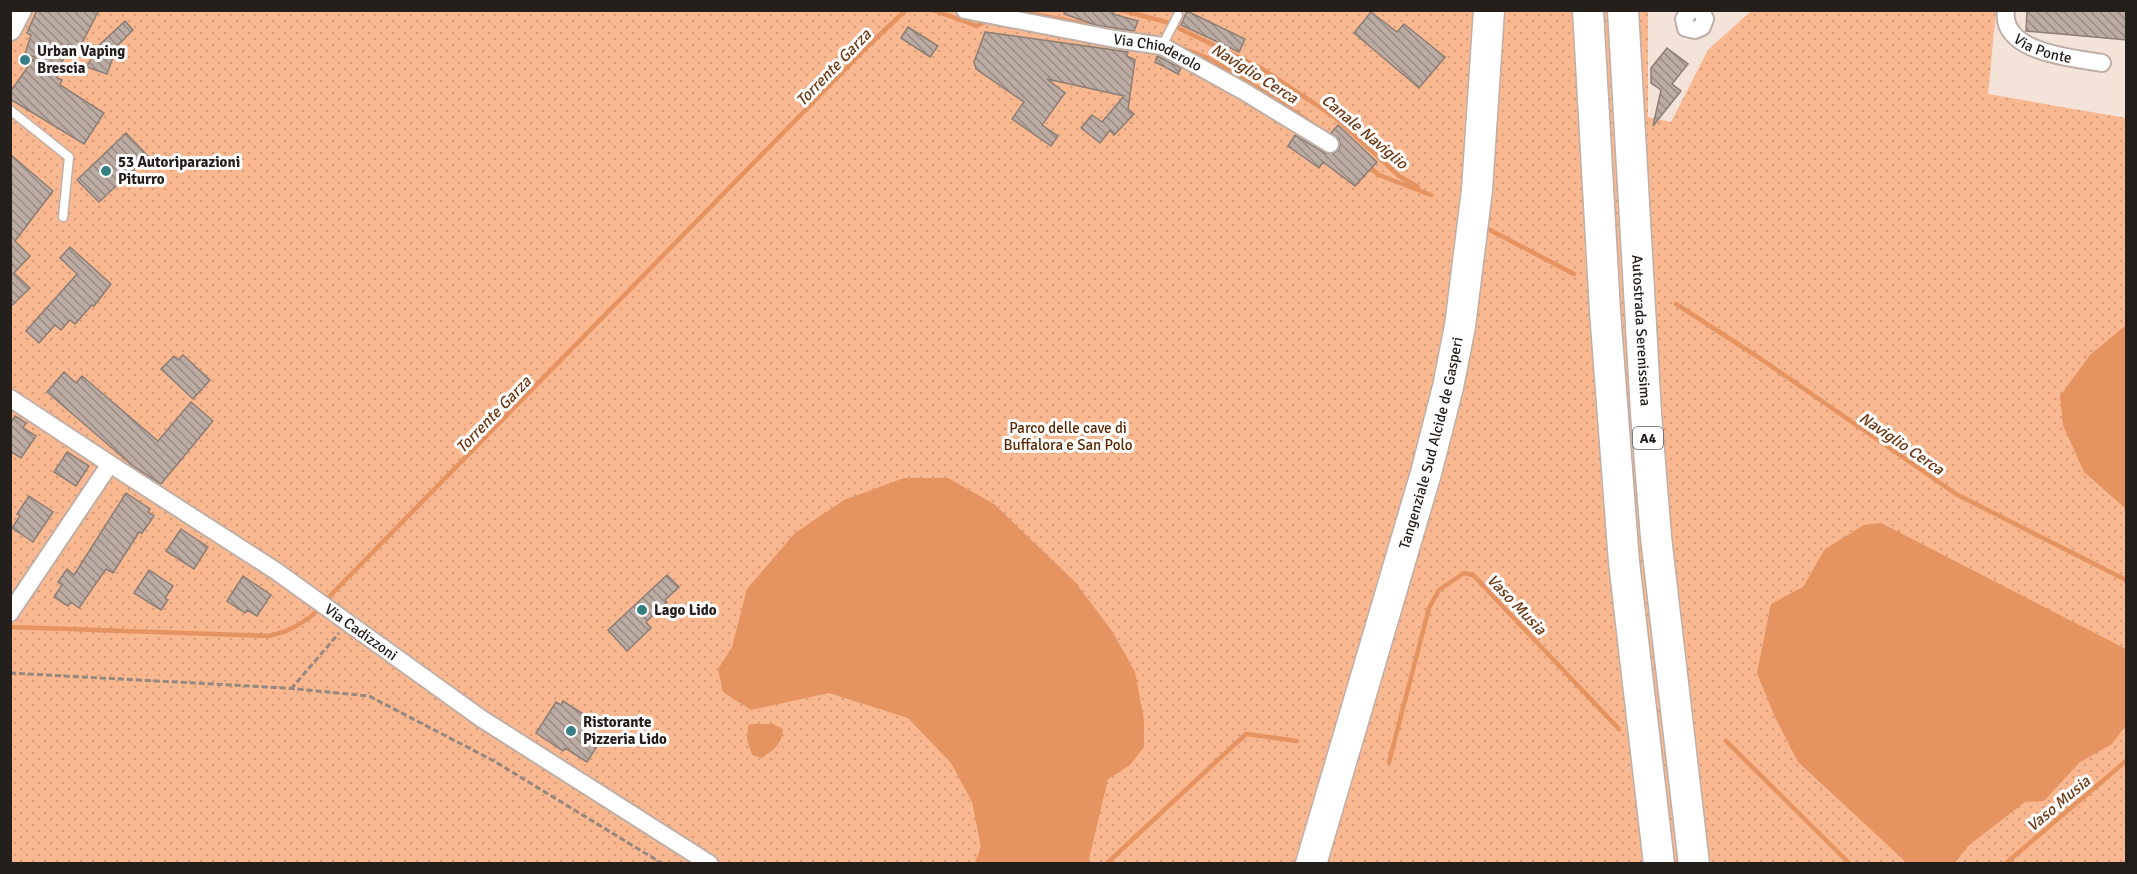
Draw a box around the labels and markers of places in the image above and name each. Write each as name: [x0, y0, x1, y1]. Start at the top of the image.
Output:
place label: Urban Vaping Brescia: [37, 42, 125, 77]
marker: Urban Vaping Brescia: [18, 53, 32, 67]
place label: 53 Autoriparazioni Piturro: [118, 153, 240, 188]
marker: 53 Autoriparazioni Piturro: [99, 164, 113, 178]
place label: Lago Lido: [654, 601, 717, 619]
marker: Lago Lido: [635, 603, 649, 617]
place label: Ristorante Pizzeria Lido: [583, 713, 667, 748]
marker: Ristorante Pizzeria Lido: [564, 724, 578, 738]

